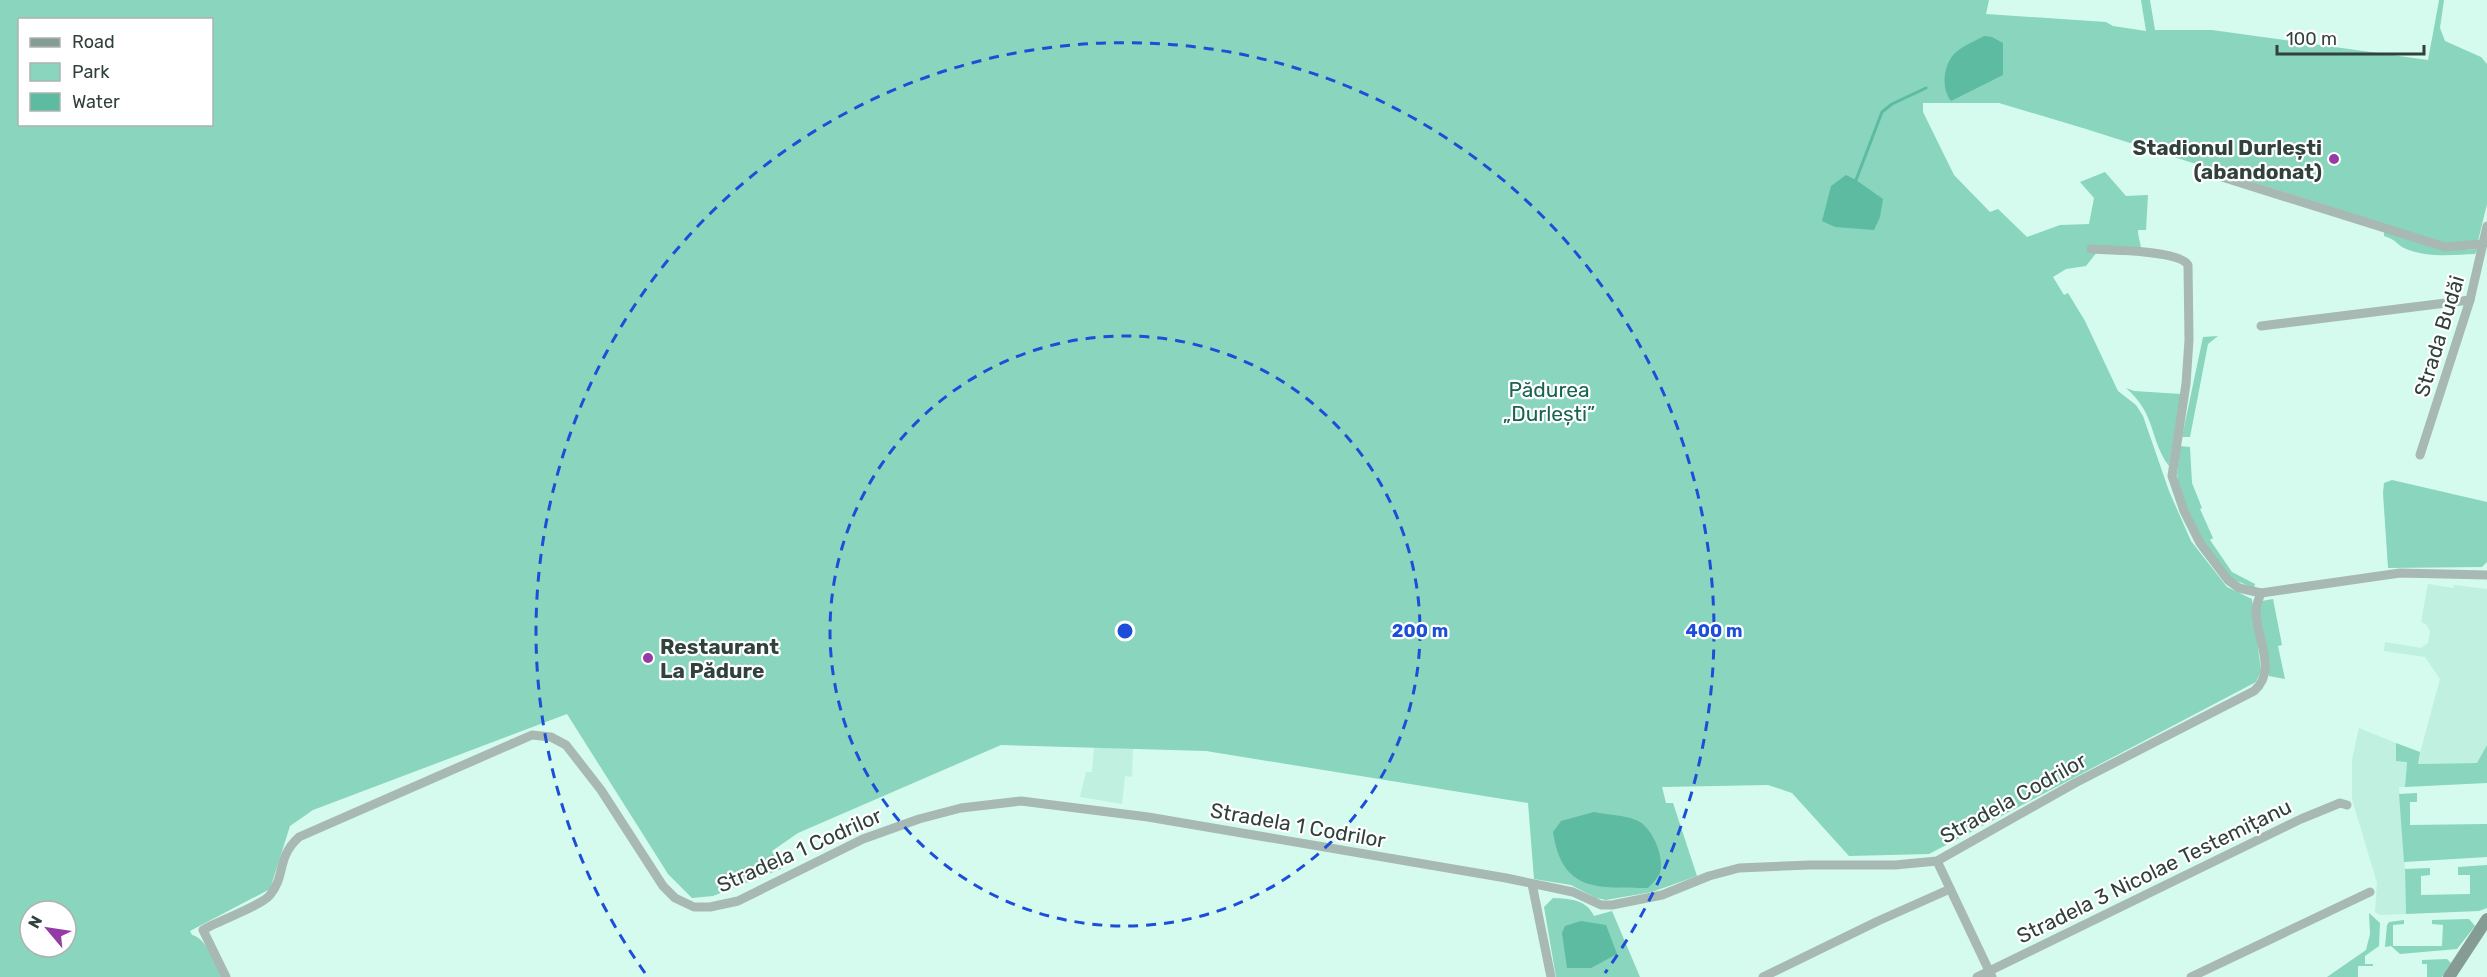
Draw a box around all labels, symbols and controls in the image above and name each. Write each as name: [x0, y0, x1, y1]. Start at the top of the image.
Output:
legend: [18, 18, 213, 126]
scale bar: [2277, 18, 2424, 56]
text: 100 m: [2286, 28, 2337, 50]
text: Road: [72, 31, 115, 53]
text: Park: [72, 61, 110, 83]
text: Water: [72, 91, 120, 113]
place label: Stadionul Durlești (abandonat): [2132, 135, 2322, 184]
marker: Stadionul Durlești (abandonat): [2327, 152, 2341, 166]
street label: Strada Budăi: [2409, 272, 2469, 400]
park label: Pădurea „Durlești”: [1503, 377, 1595, 426]
text: 200 m: [1392, 620, 1448, 642]
text: 400 m: [1685, 620, 1743, 642]
centre of rings: [1115, 621, 1135, 641]
place label: Restaurant La Pădure: [660, 634, 779, 683]
marker: Restaurant La Pădure: [641, 651, 655, 665]
street label: Stradela Codrilor: [1935, 747, 2091, 849]
street label: Stradela 3 Nicolae Testemițanu: [2013, 793, 2295, 949]
street label: Stradela 1 Codrilor: [1208, 797, 1388, 853]
street label: Stradela 1 Codrilor: [713, 802, 885, 898]
north arrow: [18, 899, 78, 959]
text: N: [24, 912, 46, 932]

